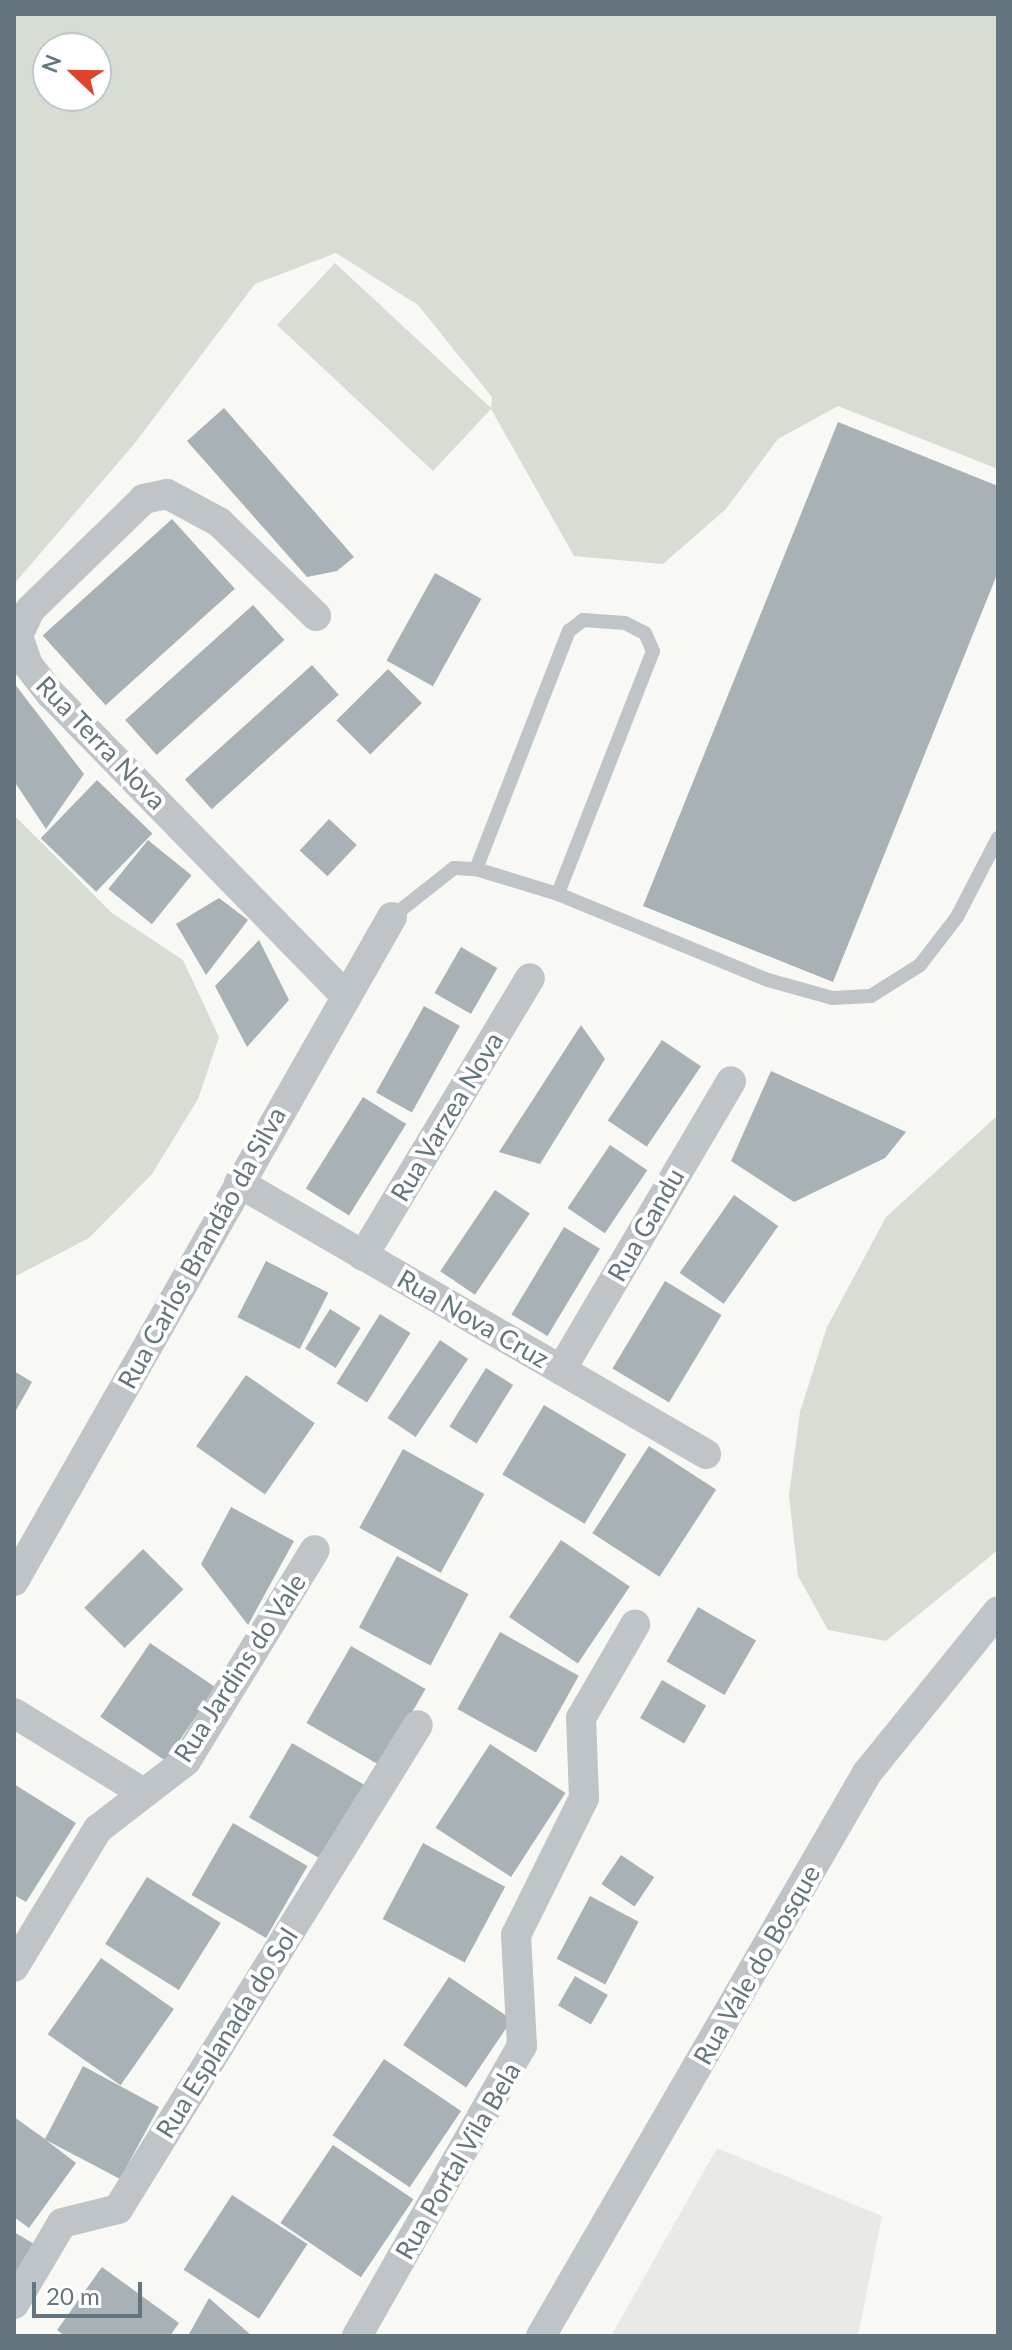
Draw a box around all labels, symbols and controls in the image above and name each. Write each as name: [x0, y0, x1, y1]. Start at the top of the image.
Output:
north arrow: [32, 32, 112, 112]
text: N: [35, 51, 67, 76]
street label: Rua Terra Nova: [29, 670, 173, 816]
street label: Rua Varzea Nova: [384, 1026, 510, 1208]
street label: Rua Carlos Brandão da Silva: [112, 1102, 292, 1394]
street label: Rua Gandu: [601, 1163, 691, 1287]
street label: Rua Nova Cruz: [392, 1263, 554, 1375]
street label: Rua Jardins do Vale: [167, 1567, 313, 1769]
street label: Rua Vale do Bosque: [687, 1859, 827, 2071]
street label: Rua Esplanada do Sol: [150, 1922, 304, 2144]
street label: Rua Portal Vila Bela: [389, 2057, 527, 2265]
scale bar: [36, 2266, 146, 2316]
text: 20 m: [46, 2281, 100, 2310]

